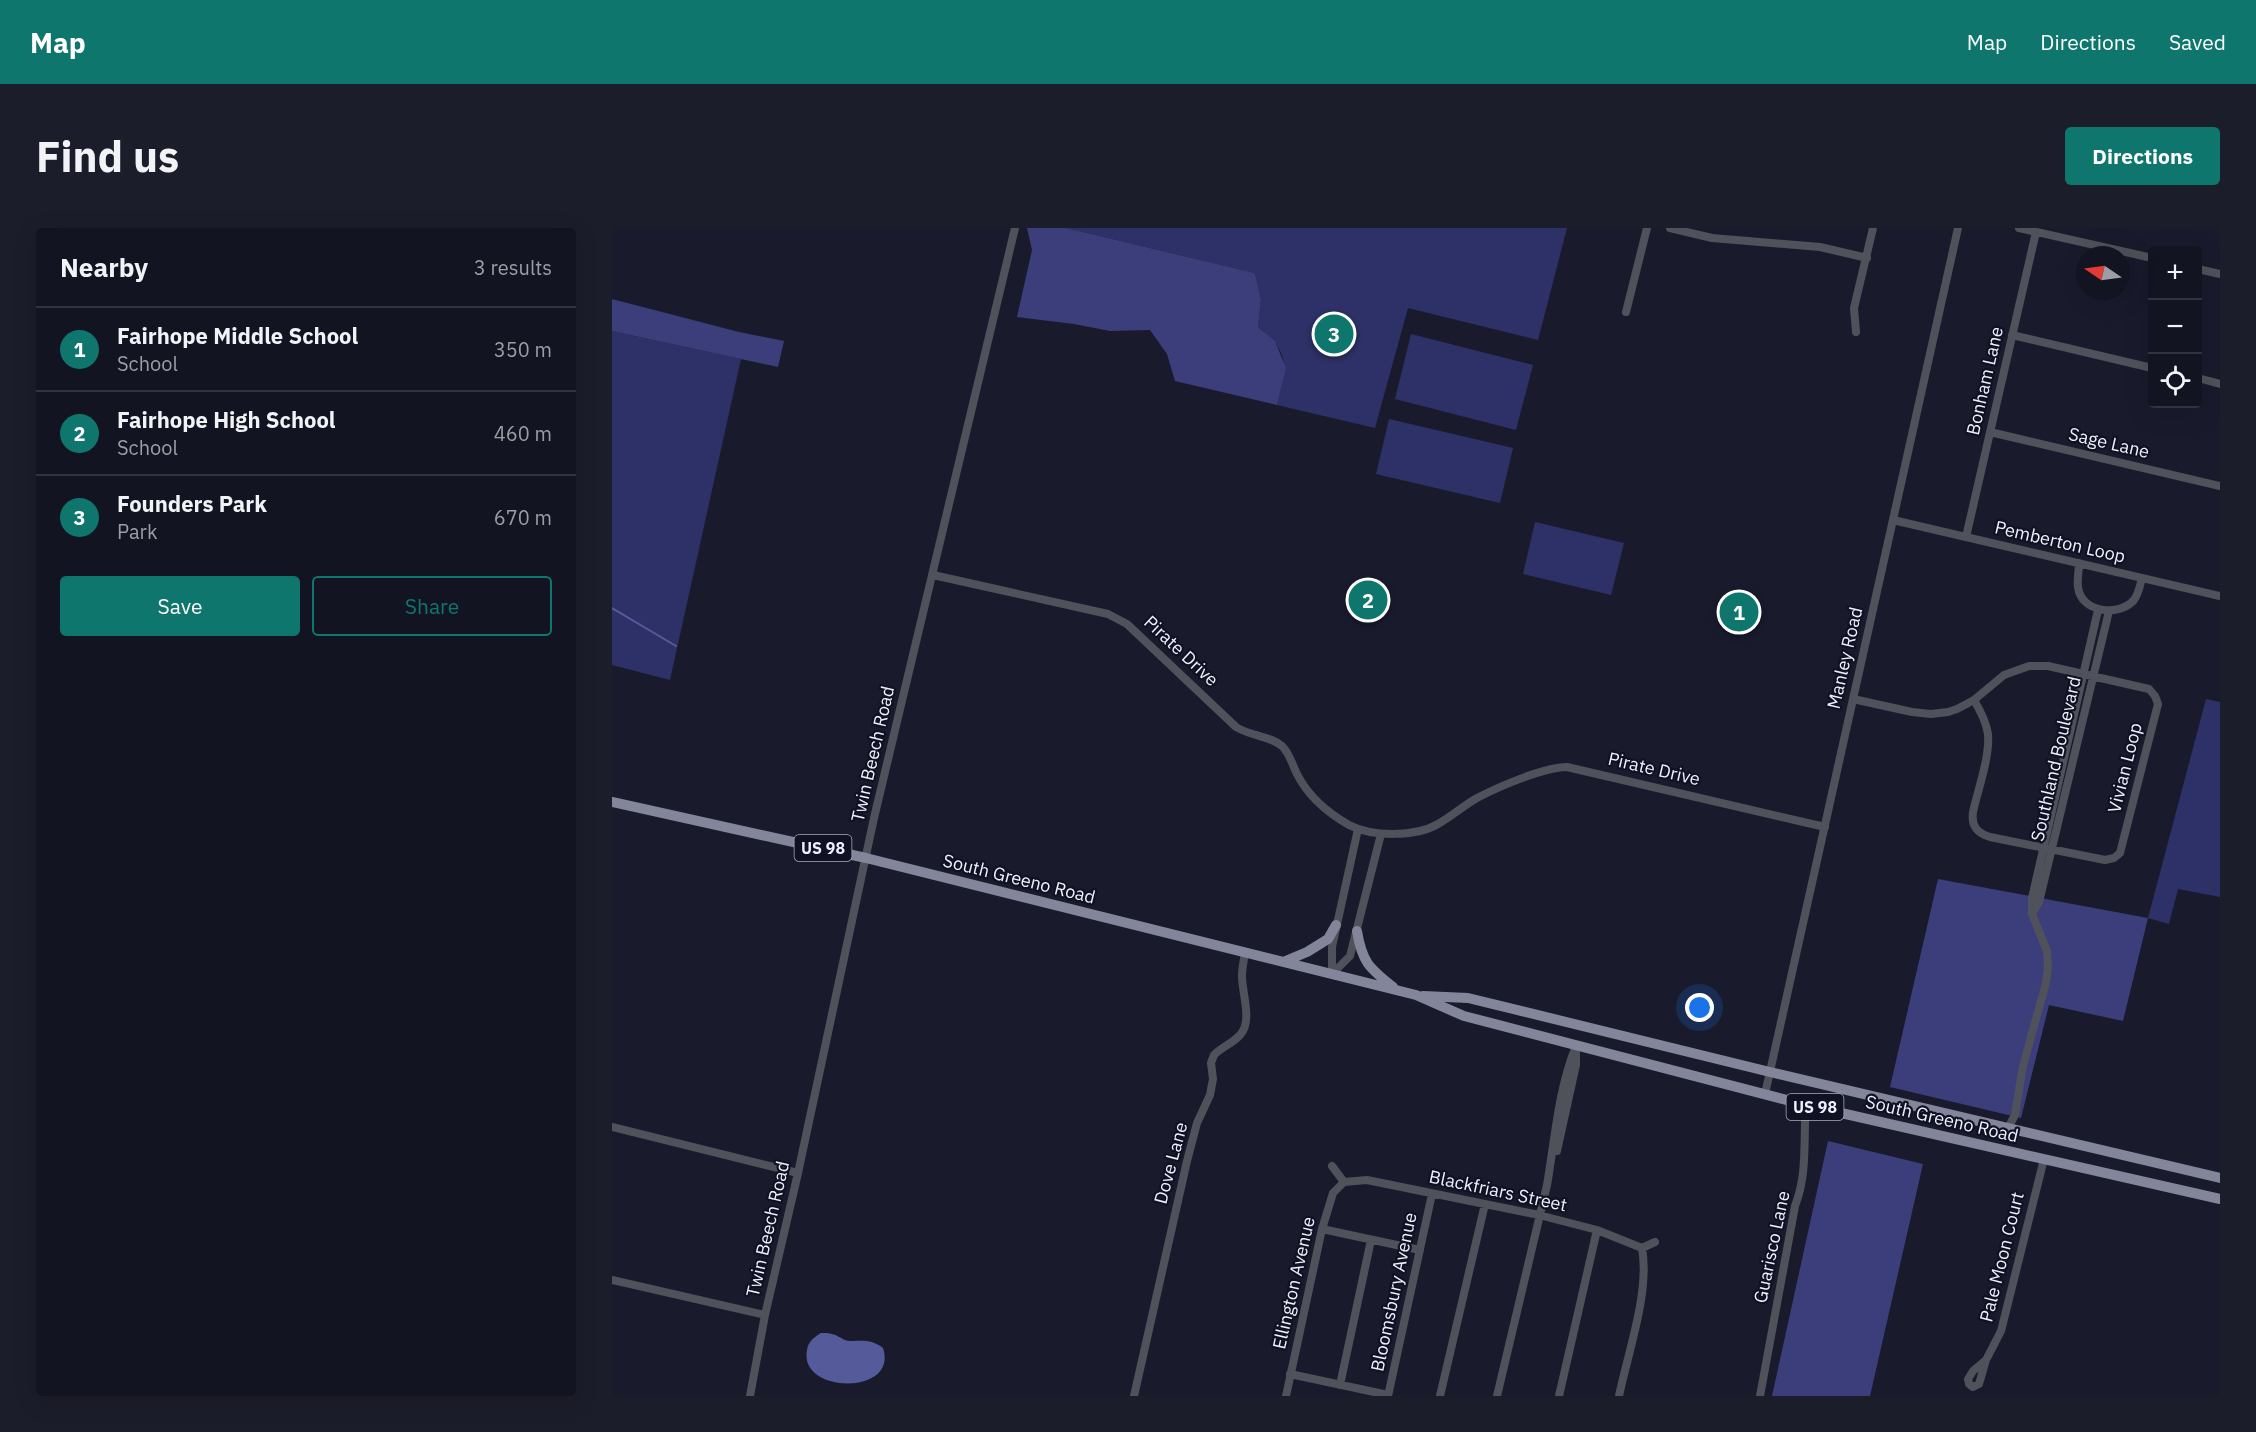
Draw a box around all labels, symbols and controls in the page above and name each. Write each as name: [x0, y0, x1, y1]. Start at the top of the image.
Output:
text: Map: [30, 24, 86, 61]
text: Map: [1967, 28, 2007, 56]
text: Directions: [2040, 28, 2136, 56]
text: Saved: [2169, 28, 2226, 56]
button: Directions: [2065, 127, 2220, 185]
text: Find us: [36, 129, 179, 184]
north arrow: [2076, 246, 2130, 300]
map controls: [2148, 246, 2202, 408]
button: +: [2148, 246, 2202, 300]
text: Nearby: [60, 250, 148, 284]
text: 3 results: [474, 254, 552, 281]
button: −: [2148, 300, 2202, 354]
pin: 3: [1314, 312, 1354, 356]
text: Fairhope Middle School: [117, 321, 358, 350]
street label: Bonham Lane: [1961, 324, 2008, 437]
text: 1: [74, 336, 86, 363]
text: 350 m: [494, 336, 552, 363]
text: School: [117, 350, 178, 377]
button: locate: [2148, 354, 2202, 408]
text: Fairhope High School: [117, 405, 336, 434]
text: 2: [74, 420, 86, 447]
text: 460 m: [494, 420, 552, 447]
street label: Sage Lane: [2066, 422, 2152, 463]
text: School: [117, 434, 178, 461]
text: Founders Park: [117, 489, 267, 518]
text: 3: [74, 504, 86, 531]
text: 670 m: [494, 504, 552, 531]
street label: Pemberton Loop: [1993, 515, 2128, 568]
text: Park: [117, 518, 157, 545]
button: Save: [60, 576, 300, 636]
button: Share: [312, 576, 552, 636]
pin: 2: [1348, 578, 1388, 622]
pin: 1: [1720, 590, 1758, 634]
street label: Manley Road: [1822, 605, 1867, 711]
street label: Pirate Drive: [1139, 610, 1224, 691]
street label: Southland Boulevard: [2025, 674, 2086, 844]
street label: Twin Beech Road: [846, 684, 899, 824]
street label: Vivian Loop: [2102, 720, 2147, 815]
street label: Pirate Drive: [1606, 747, 1702, 790]
road number: US 98: [794, 835, 852, 861]
street label: South Greeno Road: [941, 848, 1098, 909]
your location: [1685, 993, 1714, 1022]
street label: South Greeno Road: [1863, 1090, 2021, 1147]
road number: US 98: [1786, 1094, 1844, 1120]
street label: Dove Lane: [1149, 1119, 1192, 1206]
street label: Twin Beech Road: [741, 1159, 794, 1299]
street label: Blackfriars Street: [1427, 1165, 1569, 1216]
street label: Guarisco Lane: [1748, 1189, 1795, 1305]
street label: Pale Moon Court: [1974, 1190, 2029, 1324]
street label: Bloomsbury Avenue: [1365, 1210, 1422, 1374]
street label: Ellington Avenue: [1267, 1214, 1320, 1351]

